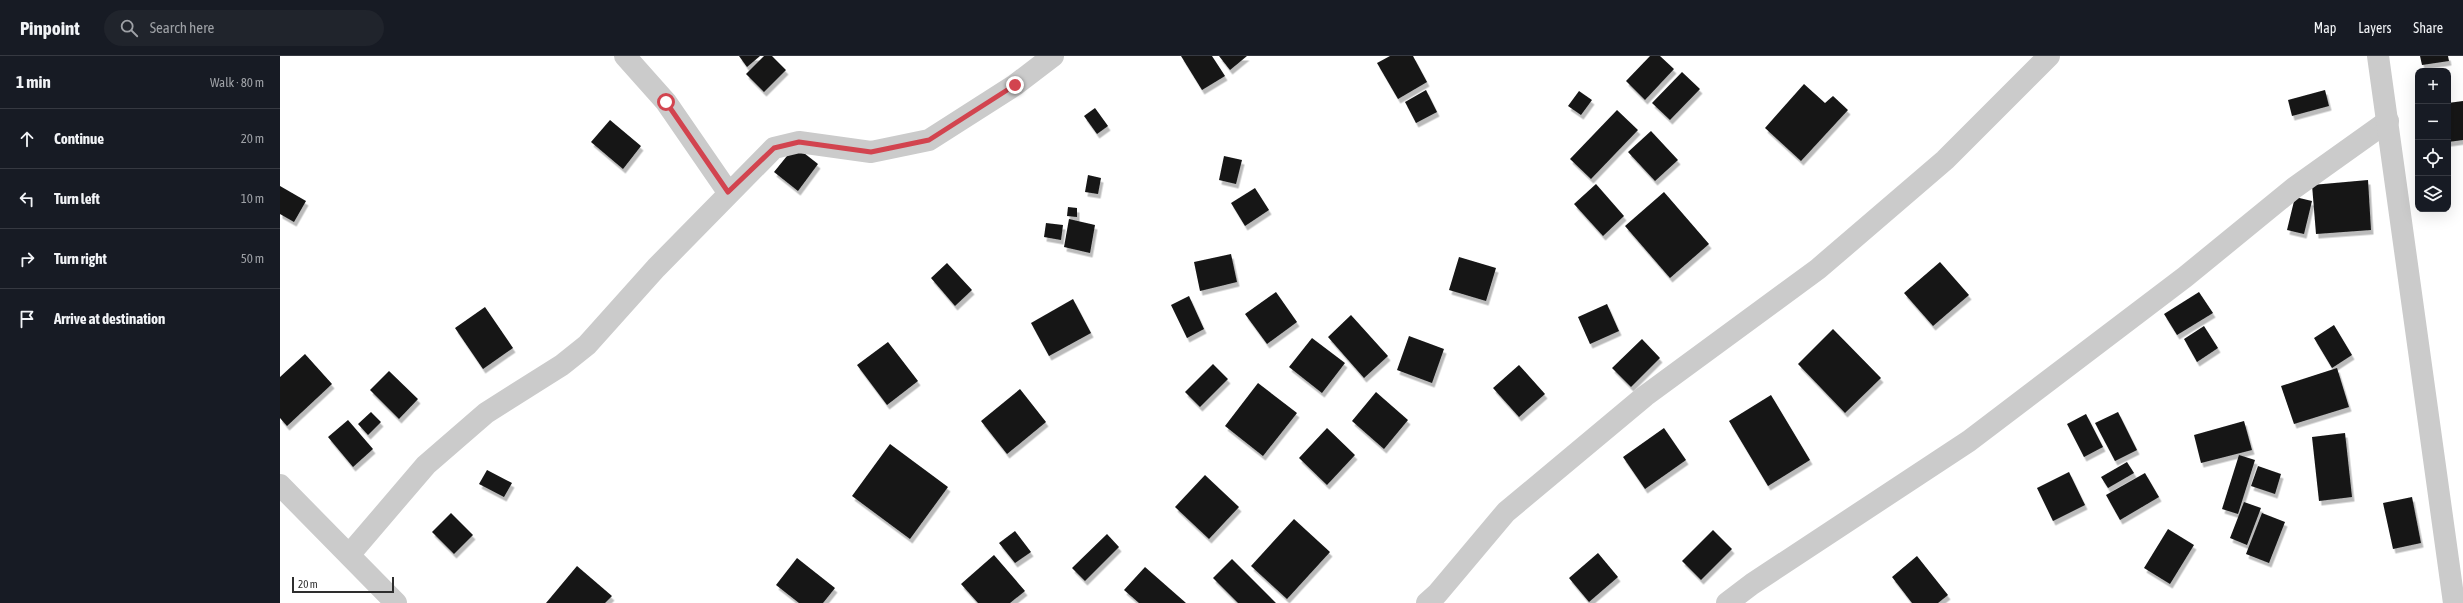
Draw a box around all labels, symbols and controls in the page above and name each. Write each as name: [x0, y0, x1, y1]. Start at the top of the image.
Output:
search box: [104, 10, 384, 46]
text: Pinpoint: [20, 17, 80, 39]
icon: search: [118, 17, 140, 39]
text: Search here: [150, 19, 214, 36]
text: Map: [2314, 20, 2336, 36]
text: Layers: [2358, 20, 2391, 36]
text: Share: [2413, 20, 2443, 36]
map controls: [2415, 68, 2451, 212]
button: +: [2415, 68, 2451, 104]
text: 1 min: [16, 72, 51, 92]
text: Walk · 80 m: [210, 75, 264, 90]
route end: [1006, 76, 1024, 94]
route start: [657, 93, 675, 111]
button: −: [2415, 104, 2451, 140]
icon: ahead: [16, 128, 38, 150]
text: Continue: [54, 130, 104, 147]
text: 20 m: [241, 131, 264, 146]
button: locate: [2415, 140, 2451, 176]
button: layers: [2415, 176, 2451, 212]
icon: left: [16, 188, 38, 210]
text: Turn left: [54, 190, 100, 207]
text: 10 m: [241, 191, 264, 206]
icon: right: [16, 248, 38, 270]
text: Turn right: [54, 250, 107, 267]
text: 50 m: [241, 251, 264, 266]
icon: arrive: [16, 308, 38, 330]
text: Arrive at destination: [54, 310, 165, 327]
scale bar: [292, 575, 394, 594]
text: 20 m: [298, 578, 318, 590]

